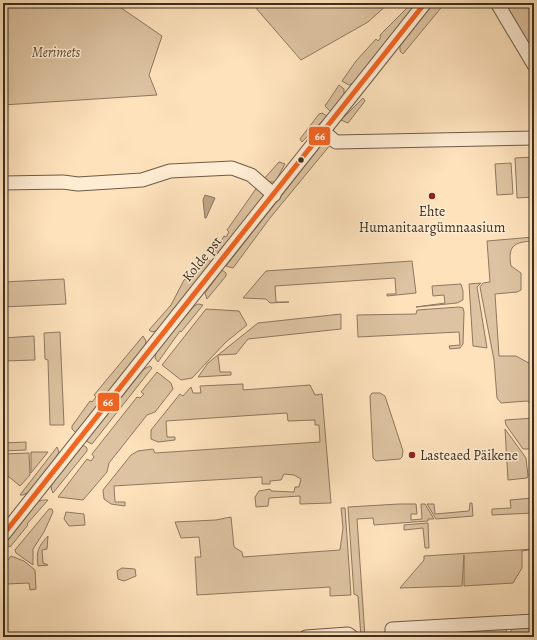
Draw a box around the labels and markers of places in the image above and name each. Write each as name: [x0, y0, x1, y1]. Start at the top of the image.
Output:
unlabelled marker: [296, 155, 306, 165]
marker: Ehte Humanitaargümnaasium: [427, 191, 437, 201]
place label: Ehte Humanitaargümnaasium: [359, 202, 506, 237]
place label: Lasteaed Päikene: [420, 446, 518, 465]
marker: Lasteaed Päikene: [407, 450, 417, 460]

